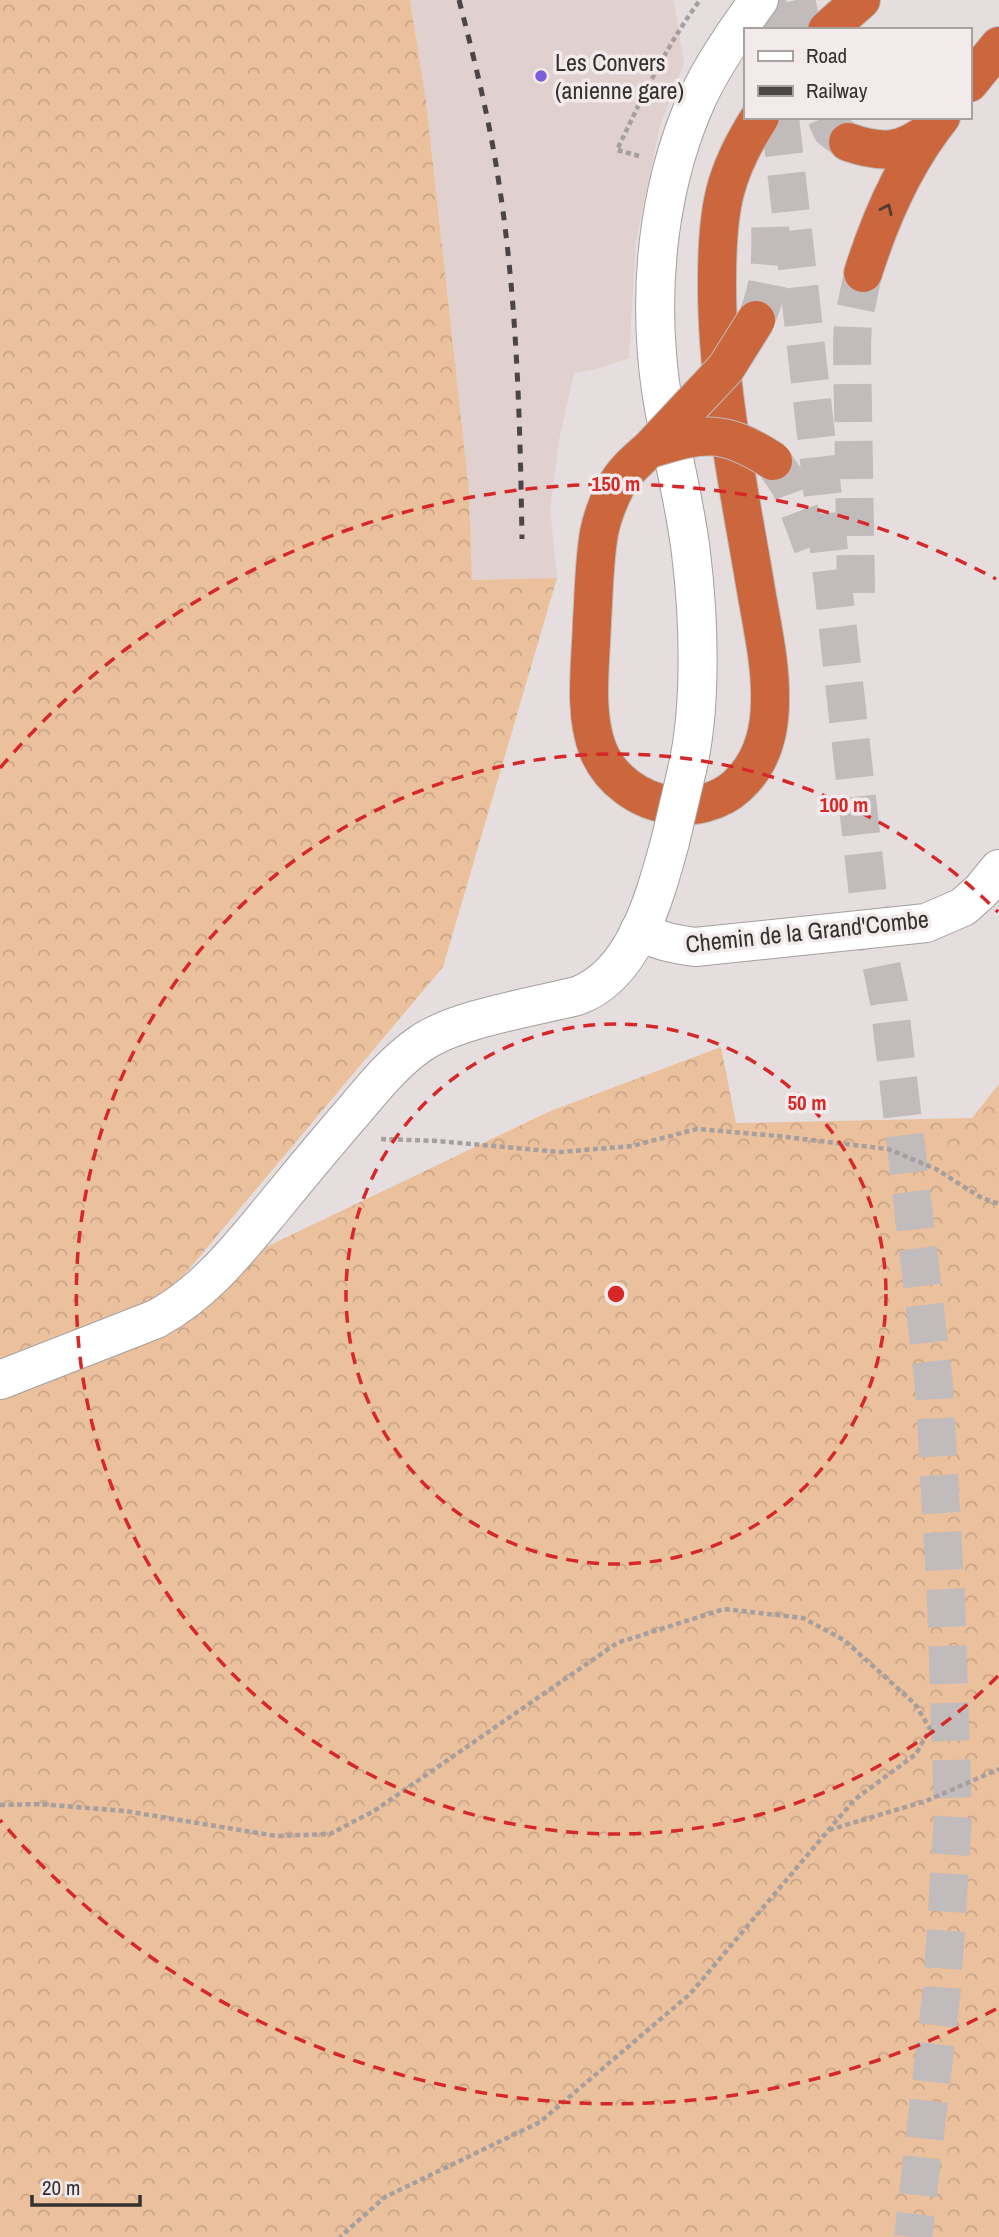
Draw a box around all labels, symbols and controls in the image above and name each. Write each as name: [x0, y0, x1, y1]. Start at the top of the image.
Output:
legend: [744, 28, 971, 119]
text: Road: [806, 41, 847, 70]
place label: Les Convers (anienne gare): [555, 46, 684, 106]
marker: Les Convers (anienne gare): [533, 68, 549, 84]
text: Railway: [806, 76, 868, 105]
one-way arrow: [879, 204, 893, 216]
text: 150 m: [592, 469, 640, 498]
text: 100 m: [820, 790, 868, 819]
street label: Chemin de la Grand'Combe: [684, 902, 930, 960]
text: 50 m: [787, 1088, 827, 1117]
centre of rings: [604, 1282, 628, 1306]
scale bar: [32, 2164, 140, 2208]
text: 20 m: [42, 2173, 80, 2202]

